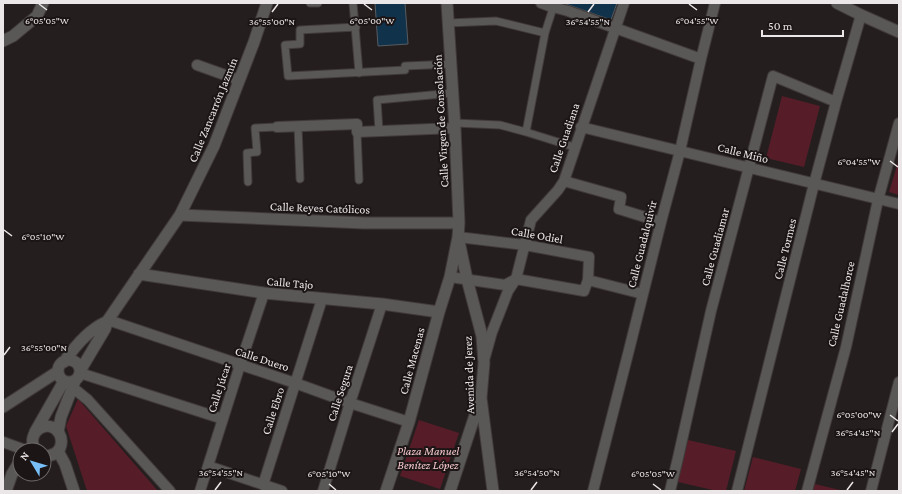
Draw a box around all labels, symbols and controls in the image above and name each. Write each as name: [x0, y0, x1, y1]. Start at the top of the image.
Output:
scale bar: [762, 12, 843, 38]
text: 6°05'05"W: [25, 15, 70, 26]
text: 6°05'00"W: [350, 15, 395, 26]
text: 6°04'55"W: [675, 15, 719, 26]
text: 36°55'00"N: [249, 16, 295, 27]
text: 36°54'55"N: [566, 16, 611, 27]
text: 50 m: [768, 19, 793, 33]
street label: Calle Virgen de Consolación: [430, 54, 451, 188]
street label: Calle Zancarrón Jazmín: [186, 55, 241, 164]
street label: Calle Guadiana: [546, 101, 583, 175]
street label: Calle Miño: [716, 140, 770, 166]
text: 6°04'55"W: [837, 156, 881, 167]
street label: Calle Guadalquivir: [624, 198, 660, 289]
street label: Calle Reyes Católicos: [270, 199, 371, 217]
street label: Calle Guadiamar: [698, 206, 732, 288]
street label: Calle Tormes: [771, 217, 799, 281]
street label: Calle Odiel: [510, 224, 564, 246]
text: 6°05'10"W: [22, 231, 65, 242]
street label: Calle Guadalhorce: [824, 260, 858, 348]
street label: Calle Tajo: [266, 274, 314, 292]
street label: Calle Macenas: [396, 326, 428, 396]
street label: Avenida de Jerez: [461, 336, 477, 414]
text: 36°55'00"N: [21, 342, 67, 353]
street label: Calle Duero: [233, 344, 291, 374]
street label: Calle Júcar: [204, 361, 234, 415]
street label: Calle Segura: [324, 362, 356, 423]
street label: Calle Ebro: [259, 385, 287, 436]
text: 6°05'00"W: [837, 409, 882, 420]
text: 36°54'45"N: [836, 427, 881, 438]
north arrow: [12, 442, 52, 482]
park label: Plaza Manuel Benítez López: [397, 444, 460, 472]
text: N: [17, 449, 31, 462]
text: 36°54'55"N: [199, 467, 244, 478]
text: 36°54'50"N: [514, 467, 560, 478]
text: 36°54'45"N: [831, 467, 876, 478]
text: 6°05'10"W: [308, 468, 351, 479]
text: 6°05'05"W: [631, 468, 676, 479]

